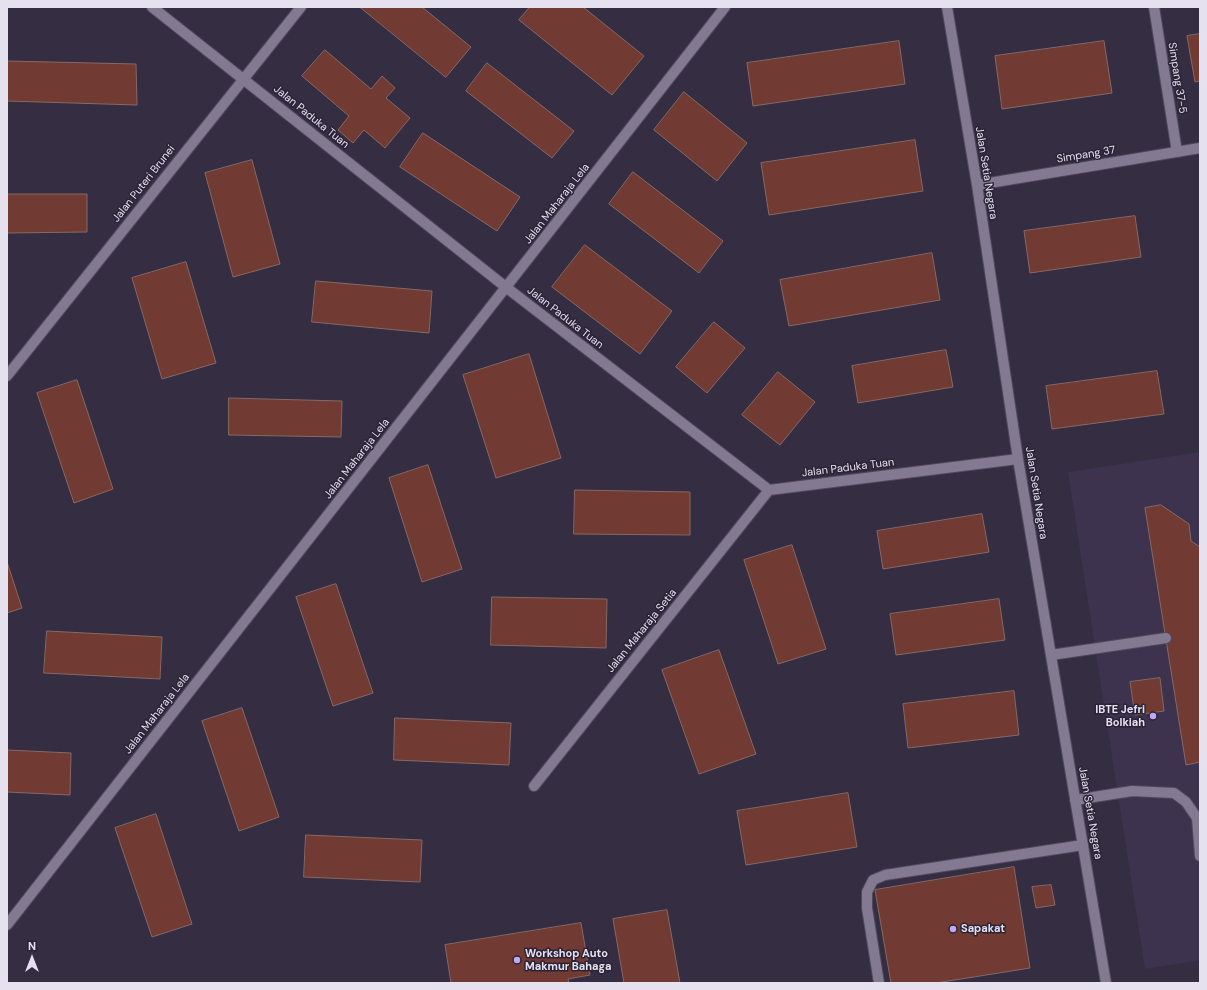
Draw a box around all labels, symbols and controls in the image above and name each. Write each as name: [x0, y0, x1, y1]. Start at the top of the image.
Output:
street label: Simpang 37-5: [1165, 42, 1189, 114]
street label: Jalan Paduka Tuan: [271, 83, 351, 151]
street label: Jalan Setia Negara: [972, 126, 1000, 220]
street label: Jalan Puteri Brunei: [110, 143, 178, 225]
street label: Simpang 37: [1056, 144, 1116, 166]
street label: Jalan Maharaja Lela: [521, 161, 593, 247]
street label: Jalan Paduka Tuan: [524, 284, 606, 352]
street label: Jalan Maharaja Lela: [321, 416, 393, 502]
street label: Jalan Setia Negara: [1022, 446, 1050, 540]
street label: Jalan Paduka Tuan: [801, 456, 895, 480]
street label: Jalan Maharaja Setia: [604, 587, 680, 675]
street label: Jalan Maharaja Lela: [121, 671, 193, 757]
place label: IBTE Jefri Bolkiah: [1095, 703, 1145, 729]
marker: IBTE Jefri Bolkiah: [1148, 711, 1158, 721]
street label: Jalan Setia Negara: [1075, 766, 1105, 860]
place label: Sapakat: [961, 922, 1005, 936]
marker: Sapakat: [948, 924, 958, 934]
north arrow: [12, 938, 52, 978]
text: N: [28, 939, 36, 953]
place label: Workshop Auto Makmur Bahaga: [525, 947, 611, 973]
marker: Workshop Auto Makmur Bahaga: [512, 955, 522, 965]

